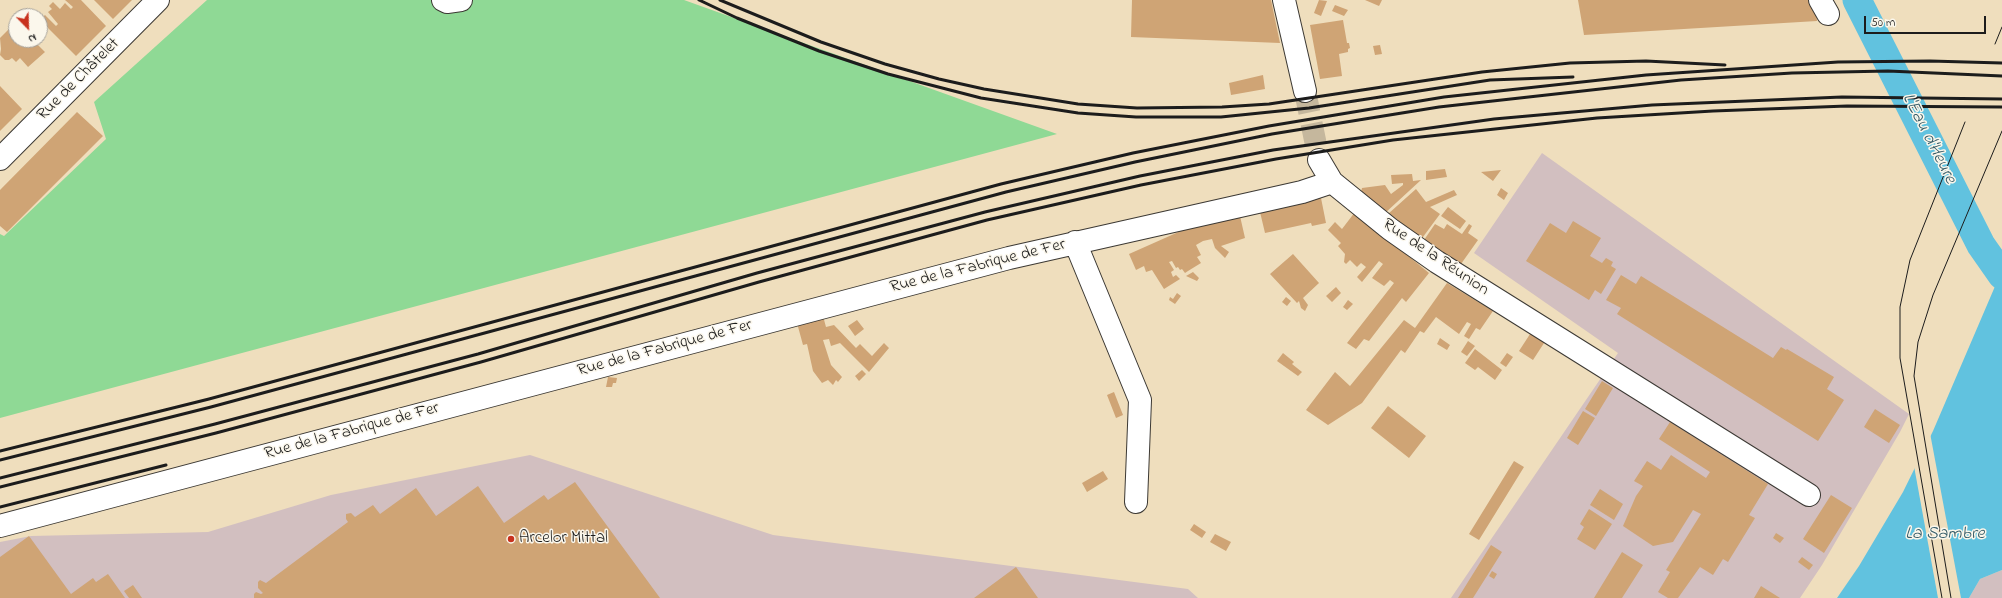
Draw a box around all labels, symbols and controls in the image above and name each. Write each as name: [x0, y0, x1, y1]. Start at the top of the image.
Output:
north arrow: [8, 8, 48, 48]
scale bar: [1866, 8, 1988, 34]
text: 50 m: [1871, 14, 1895, 32]
text: N: [26, 29, 39, 47]
street label: Rue de Châtelet: [33, 34, 125, 126]
water label: L'Eau d'Heure: [1896, 90, 1960, 188]
street label: Rue de la Réunion: [1378, 215, 1492, 301]
street label: Rue de la Fabrique de Fer: [888, 235, 1068, 299]
street label: Rue de la Fabrique de Fer: [575, 316, 755, 382]
street label: Rue de la Fabrique de Fer: [262, 399, 442, 465]
water label: La Sambre: [1905, 524, 1985, 546]
place label: Arcelor Mittal: [519, 529, 608, 549]
marker: Arcelor Mittal: [506, 534, 516, 544]

